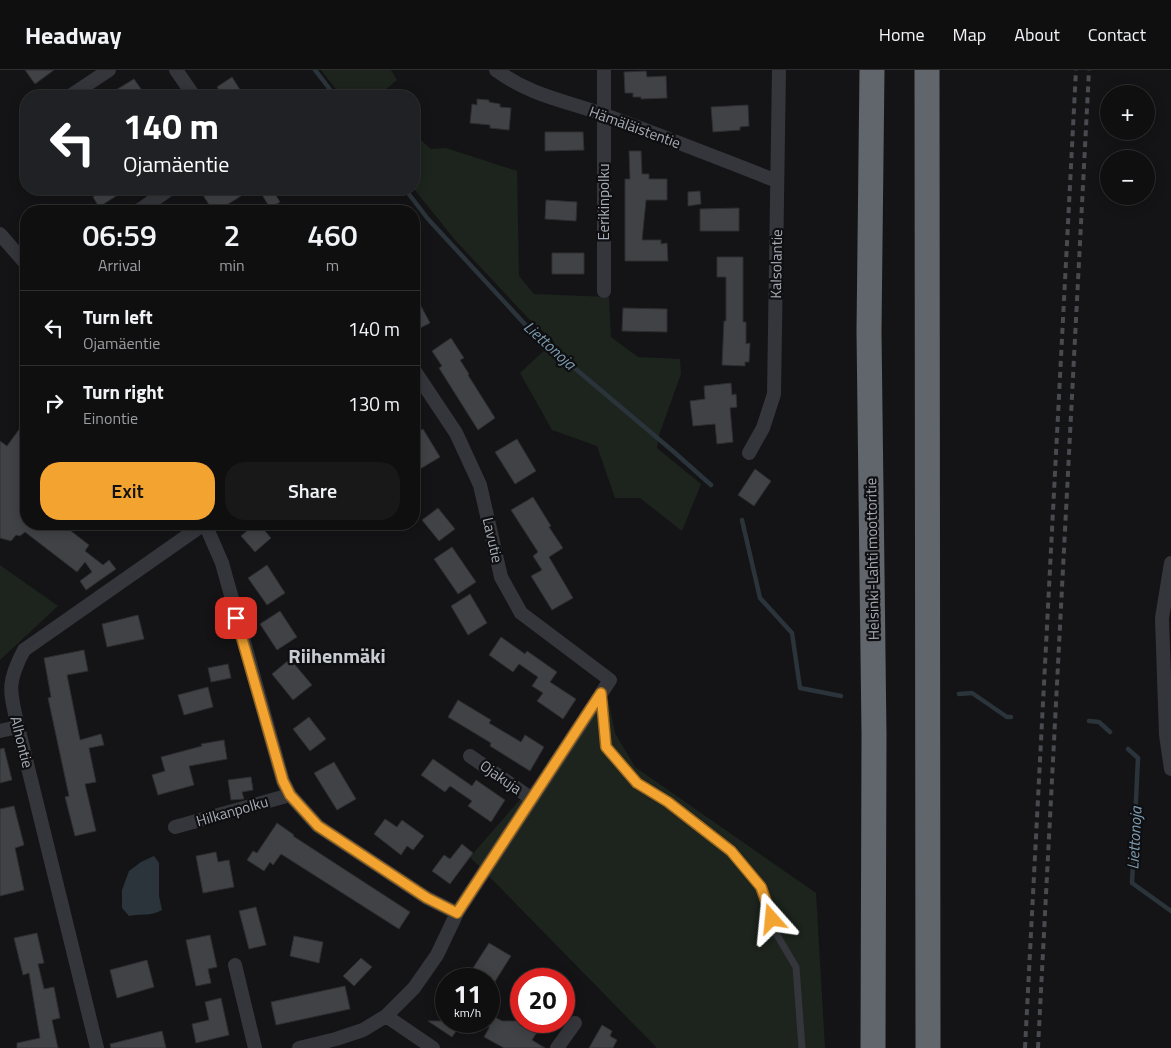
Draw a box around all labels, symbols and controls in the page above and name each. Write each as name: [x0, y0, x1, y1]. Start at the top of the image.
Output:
text: Headway: [25, 17, 121, 53]
text: Home: [879, 21, 925, 48]
text: Map: [953, 21, 986, 48]
text: About: [1014, 21, 1060, 48]
text: Contact: [1088, 21, 1146, 48]
map controls: [1100, 85, 1155, 205]
button: +: [1100, 85, 1155, 140]
text: 140 m: [123, 99, 219, 153]
street label: Hämäläistentie: [586, 100, 684, 154]
icon: left: [40, 110, 105, 175]
text: Ojamäentie: [123, 147, 229, 181]
button: −: [1100, 150, 1155, 205]
street label: Eerikinpolku: [592, 163, 615, 241]
text: 06:59: [82, 212, 157, 258]
text: 2: [224, 212, 240, 258]
text: 460: [307, 212, 358, 258]
street label: Kalsolantie: [764, 229, 788, 299]
text: Arrival: [98, 253, 141, 277]
text: min: [219, 253, 245, 277]
text: m: [326, 253, 339, 277]
text: Turn left: [83, 302, 153, 331]
icon: left: [40, 314, 68, 342]
text: 140 m: [348, 314, 400, 343]
water label: Liettonoja: [519, 315, 582, 376]
text: Ojamäentie: [83, 331, 160, 355]
text: Turn right: [83, 377, 164, 406]
icon: right: [40, 389, 68, 417]
text: 130 m: [348, 389, 400, 418]
text: Einontie: [83, 406, 138, 430]
button: Exit: [40, 462, 215, 520]
button: Share: [225, 462, 400, 520]
street label: Helsinki-Lahti moottoritie: [859, 478, 885, 640]
street label: Lavutie: [477, 515, 509, 565]
pin: [215, 597, 257, 639]
icon: arrive: [222, 604, 250, 632]
district label: Riihenmäki: [288, 640, 386, 671]
street label: Alhontie: [4, 714, 40, 770]
street label: Ojakuja: [475, 754, 527, 800]
street label: Hilkanpolku: [193, 790, 271, 832]
water label: Liettonoja: [1120, 805, 1148, 870]
position arrow: [745, 892, 797, 944]
speed limit sign: 20: [510, 968, 575, 1033]
text: 11: [453, 975, 482, 1013]
text: km/h: [454, 1003, 481, 1022]

